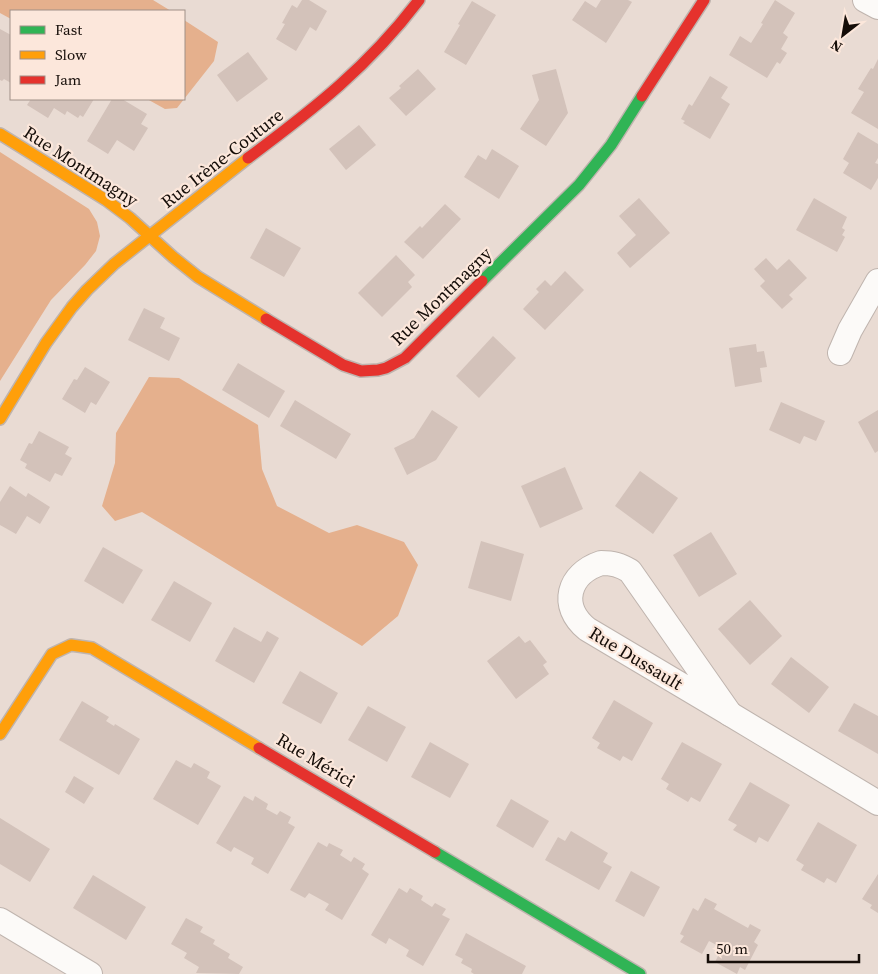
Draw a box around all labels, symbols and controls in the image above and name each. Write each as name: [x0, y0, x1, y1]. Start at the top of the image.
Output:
legend: [10, 10, 185, 100]
north arrow: [818, 10, 868, 60]
text: Fast: [55, 19, 82, 40]
text: N: [827, 35, 846, 57]
text: Slow: [55, 44, 87, 65]
text: Jam: [54, 69, 82, 90]
street label: Rue Irène-Couture: [156, 102, 288, 214]
street label: Rue Montmagny: [19, 120, 144, 213]
street label: Rue Montmagny: [385, 241, 498, 351]
street label: Rue Dussault: [585, 620, 688, 696]
street label: Rue Mérici: [272, 727, 360, 793]
scale bar: [708, 932, 859, 964]
text: 50 m: [716, 938, 748, 959]

